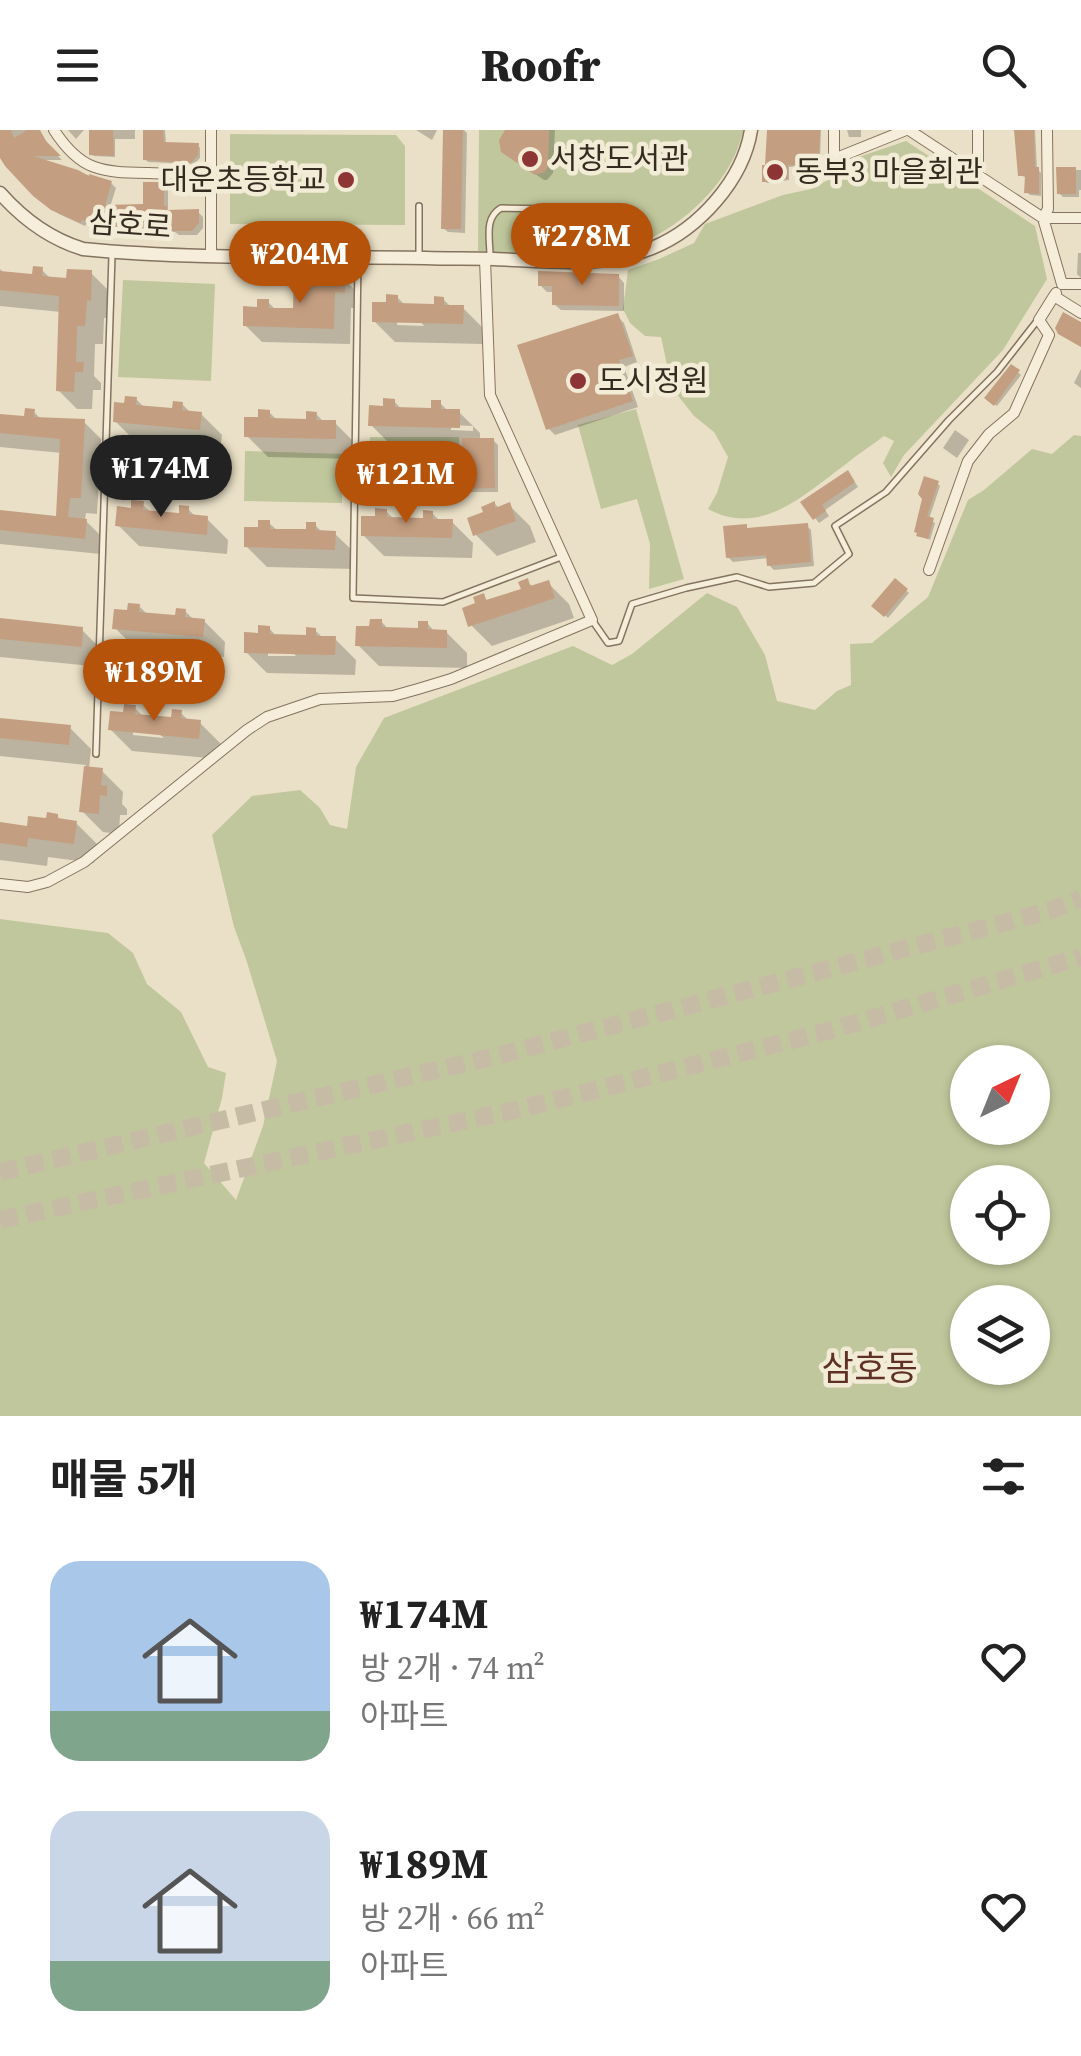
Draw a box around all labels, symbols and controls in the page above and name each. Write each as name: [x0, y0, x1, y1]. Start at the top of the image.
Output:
text: Roofr: [481, 34, 600, 96]
icon: menu: [50, 38, 105, 93]
icon: search: [976, 38, 1031, 93]
place label: 서창도서관: [550, 138, 688, 179]
marker: 서창도서관: [519, 148, 541, 170]
place label: 동부3 마을회관: [795, 151, 983, 192]
place label: 대운초등학교: [160, 159, 326, 200]
marker: 동부3 마을회관: [764, 161, 786, 183]
marker: 대운초등학교: [335, 169, 357, 191]
street label: 삼호로: [87, 201, 173, 248]
pin: ₩278M: [512, 203, 652, 288]
text: ₩278M: [533, 213, 631, 257]
pin: ₩204M: [230, 221, 370, 306]
text: ₩204M: [251, 231, 349, 275]
place label: 도시정원: [598, 360, 708, 401]
marker: 도시정원: [567, 370, 589, 392]
pin: ₩174M: [91, 435, 231, 520]
pin: ₩121M: [336, 441, 476, 526]
text: ₩174M: [112, 445, 210, 489]
text: ₩121M: [357, 451, 455, 495]
pin: ₩189M: [84, 639, 224, 724]
text: ₩189M: [105, 649, 203, 693]
north arrow: [950, 1045, 1050, 1145]
map controls: [950, 1045, 1050, 1385]
button: locate: [950, 1165, 1050, 1265]
button: layers: [950, 1285, 1050, 1385]
district label: 삼호동: [822, 1344, 918, 1392]
icon: filters: [976, 1449, 1031, 1504]
text: 매물 5개: [50, 1450, 198, 1508]
text: ₩174M: [360, 1584, 489, 1642]
icon: home: [130, 1601, 250, 1721]
icon: heart: [976, 1634, 1031, 1689]
text: 방 2개 · 74 m²: [360, 1646, 545, 1690]
text: 아파트: [360, 1694, 448, 1738]
text: ₩189M: [360, 1834, 489, 1892]
icon: home: [130, 1851, 250, 1971]
icon: heart: [976, 1884, 1031, 1939]
text: 방 2개 · 66 m²: [360, 1896, 545, 1940]
text: 아파트: [360, 1944, 448, 1988]

